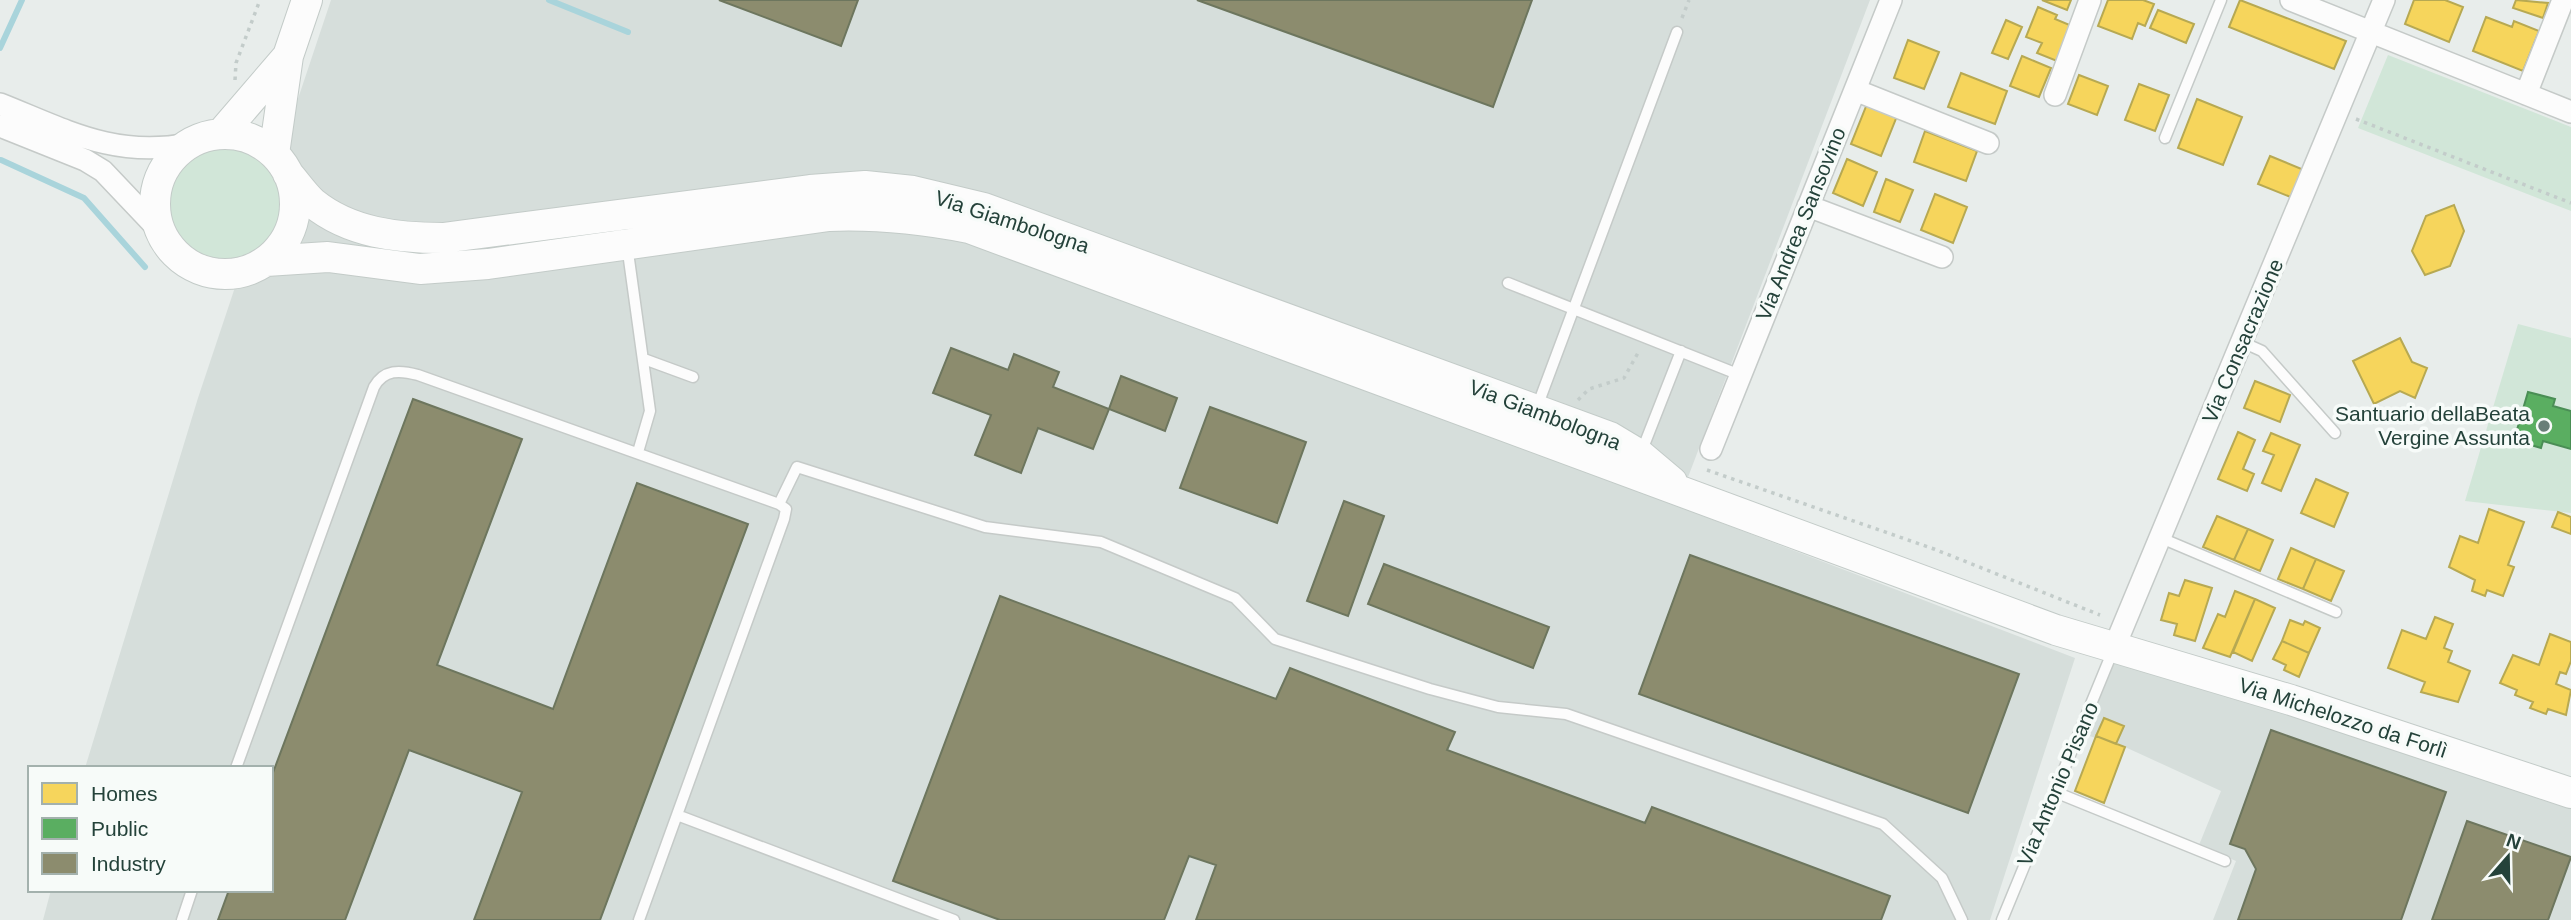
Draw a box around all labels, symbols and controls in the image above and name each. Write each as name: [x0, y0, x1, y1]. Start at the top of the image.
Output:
street label: Via Andrea Sansovino: [1751, 124, 1850, 324]
street label: Via Giambologna: [932, 186, 1092, 257]
street label: Via Consacrazione: [2198, 255, 2287, 426]
street label: Via Giambologna: [1466, 375, 1625, 454]
place label: Santuario dellaBeata Vergine Assunta: [2335, 402, 2530, 449]
marker: Santuario dellaBeata Vergine Assunta: [2536, 418, 2552, 434]
street label: Via Michelozzo da Forlì: [2236, 673, 2450, 762]
street label: Via Antonio Pisano: [2013, 698, 2102, 869]
legend: [28, 766, 273, 892]
text: Homes: [91, 782, 158, 805]
text: Public: [91, 817, 148, 840]
north arrow: [2473, 822, 2543, 892]
text: N: [2504, 829, 2524, 854]
text: Industry: [91, 852, 166, 875]

